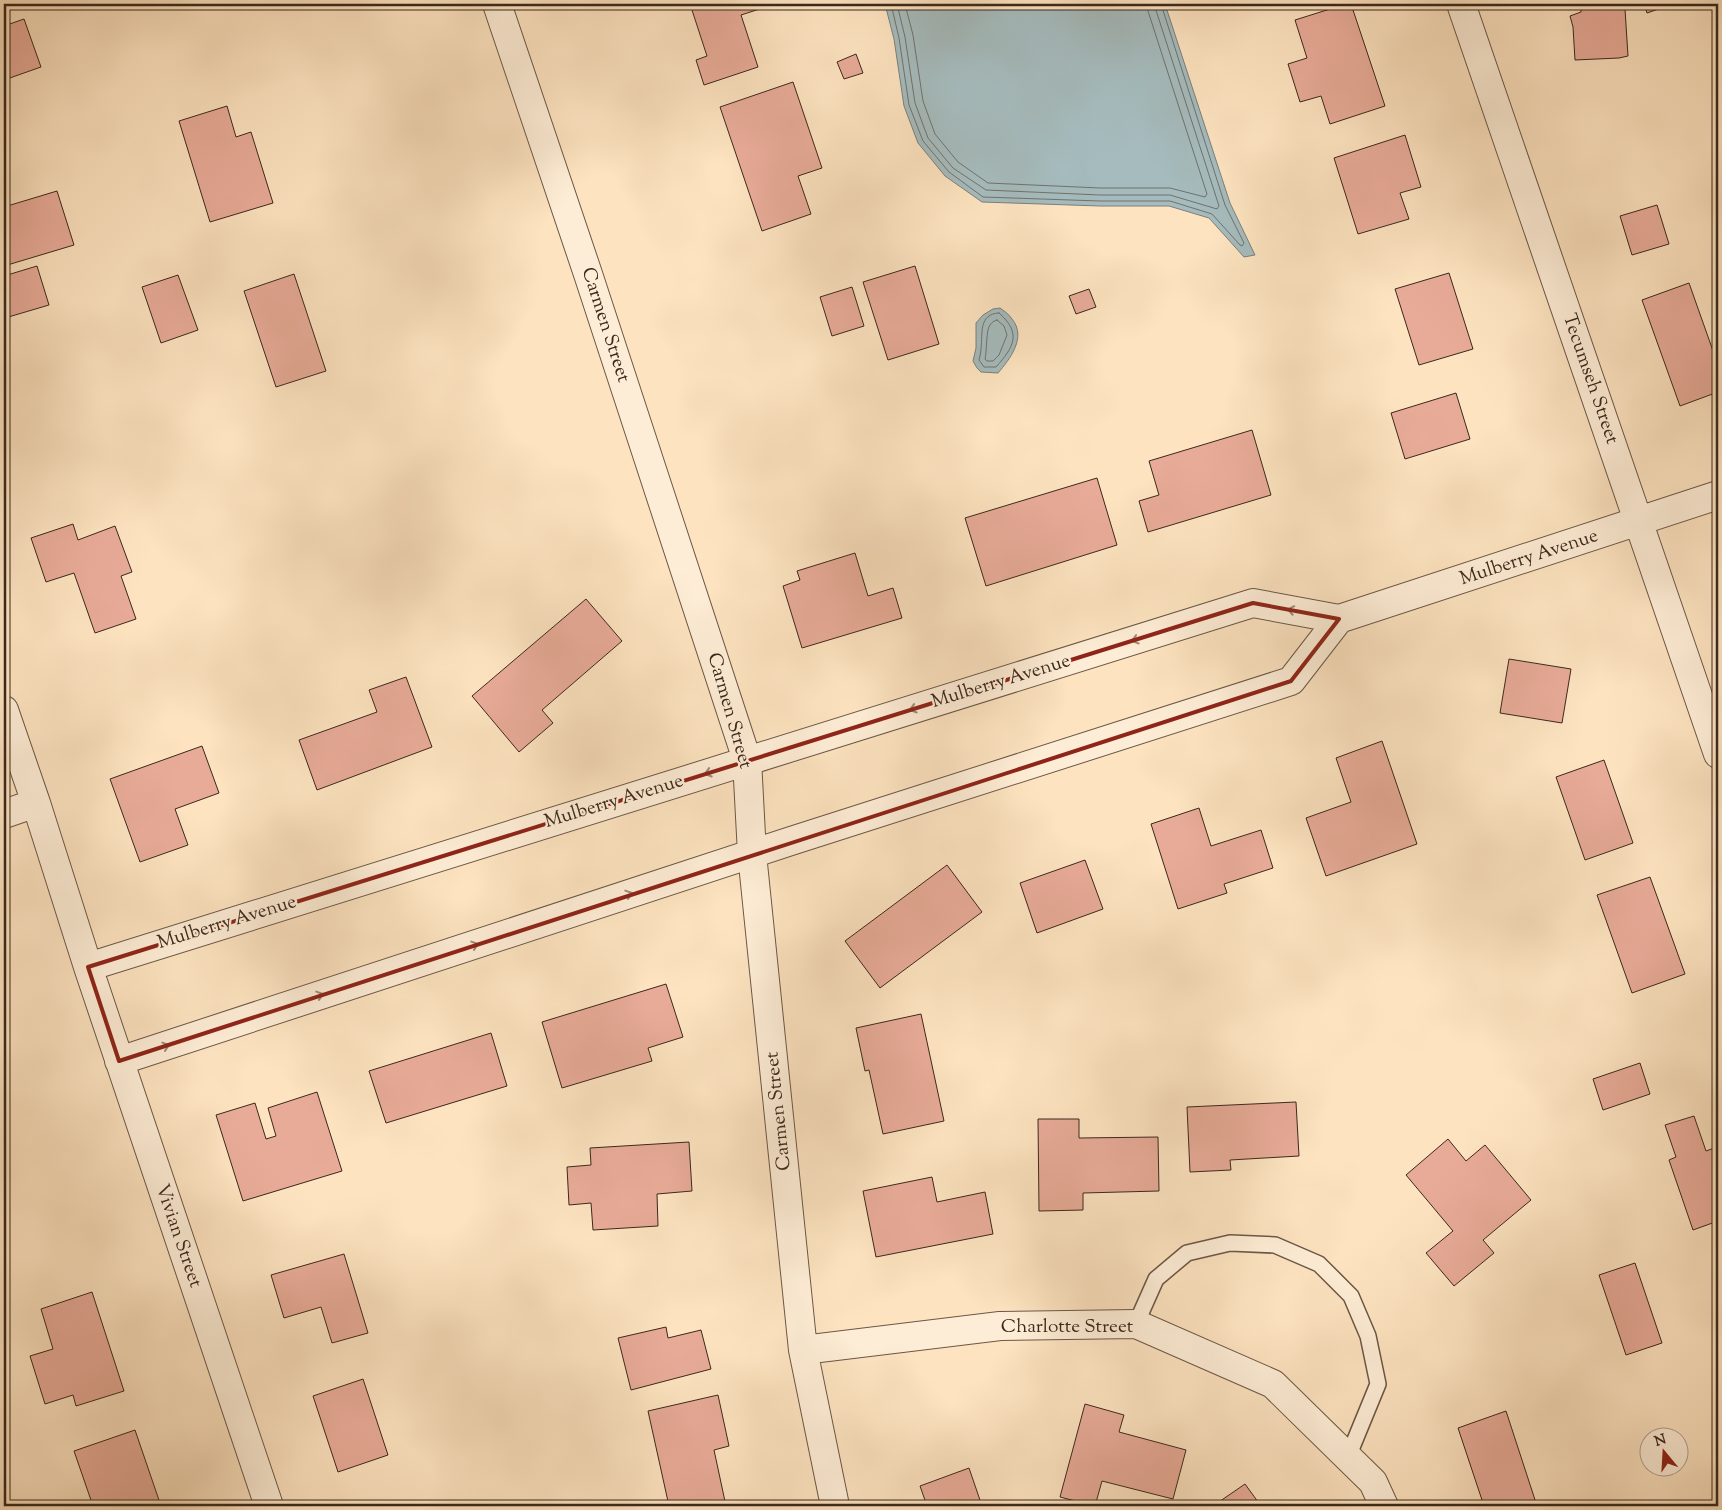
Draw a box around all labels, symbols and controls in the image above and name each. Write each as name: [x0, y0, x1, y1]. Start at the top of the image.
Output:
street label: Carmen Street: [574, 264, 636, 386]
street label: Tecumseh Street: [1555, 310, 1625, 448]
street label: Mulberry Avenue: [1456, 523, 1602, 593]
one-way arrow: [1287, 606, 1296, 616]
one-way arrow: [1132, 634, 1140, 644]
street label: Mulberry Avenue: [928, 648, 1074, 716]
street label: Carmen Street: [700, 650, 759, 773]
one-way arrow: [910, 703, 918, 713]
one-way arrow: [704, 767, 713, 777]
street label: Mulberry Avenue: [541, 768, 687, 836]
street label: Mulberry Avenue: [154, 889, 300, 957]
one-way arrow: [625, 890, 633, 900]
one-way arrow: [470, 940, 478, 950]
one-way arrow: [316, 991, 324, 1001]
one-way arrow: [161, 1041, 170, 1051]
street label: Carmen Street: [759, 1050, 799, 1172]
street label: Vivian Street: [148, 1181, 208, 1292]
street label: Charlotte Street: [1001, 1314, 1134, 1341]
north arrow: [1640, 1428, 1690, 1478]
text: N: [1652, 1430, 1669, 1453]

